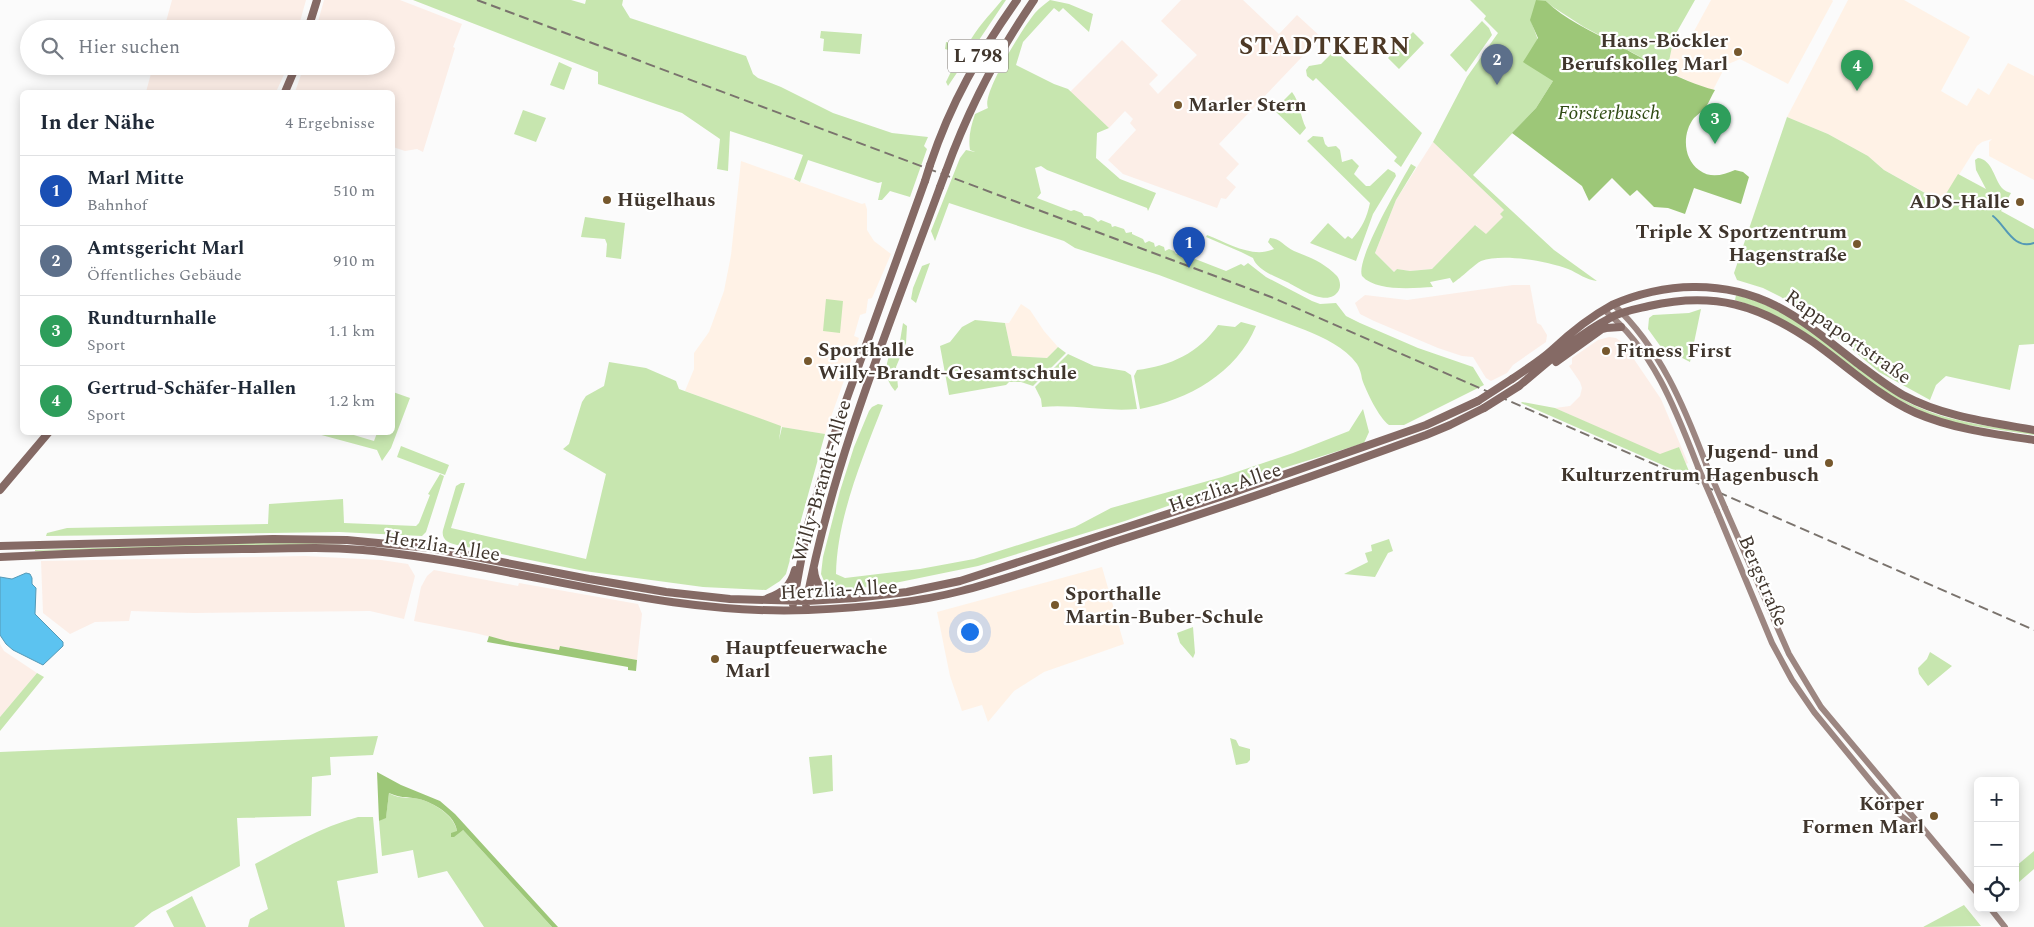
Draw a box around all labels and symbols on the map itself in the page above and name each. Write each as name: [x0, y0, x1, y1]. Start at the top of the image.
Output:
place label: Hans-Böckler Berufskolleg Marl: [1561, 26, 1728, 79]
district label: STADTKERN: [1239, 28, 1411, 66]
road number: L 798: [948, 40, 1008, 72]
pin: 2: [1481, 44, 1513, 85]
marker: Hans-Böckler Berufskolleg Marl: [1732, 46, 1744, 58]
pin: 4: [1841, 50, 1873, 91]
place label: Marler Stern: [1188, 90, 1307, 120]
park label: Försterbusch: [1558, 98, 1660, 128]
marker: Marler Stern: [1172, 99, 1184, 111]
pin: 3: [1699, 103, 1731, 144]
place label: Hügelhaus: [617, 185, 716, 215]
place label: ADS-Halle: [1909, 187, 2010, 217]
marker: Hügelhaus: [601, 194, 613, 206]
marker: ADS-Halle: [2014, 196, 2026, 208]
place label: Triple X Sportzentrum Hagenstraße: [1635, 217, 1847, 270]
pin: 1: [1173, 227, 1205, 268]
marker: Triple X Sportzentrum Hagenstraße: [1851, 238, 1863, 250]
street label: Rappaportstraße: [1779, 282, 1917, 392]
place label: Sporthalle Willy-Brandt-Gesamtschule: [818, 335, 1077, 388]
place label: Fitness First: [1616, 336, 1732, 366]
marker: Fitness First: [1600, 345, 1612, 357]
marker: Sporthalle Willy-Brandt-Gesamtschule: [802, 355, 814, 367]
street label: Willy-Brandt-Allee: [784, 396, 860, 566]
place label: Jugend- und Kulturzentrum Hagenbusch: [1561, 437, 1819, 490]
street label: Herzlia-Allee: [1165, 455, 1285, 521]
marker: Jugend- und Kulturzentrum Hagenbusch: [1823, 457, 1835, 469]
street label: Herzlia-Allee: [382, 522, 502, 570]
street label: Bergstraße: [1730, 530, 1796, 632]
street label: Herzlia-Allee: [779, 572, 899, 608]
place label: Sporthalle Martin-Buber-Schule: [1065, 579, 1264, 632]
marker: Sporthalle Martin-Buber-Schule: [1049, 599, 1061, 611]
your location: [957, 619, 983, 645]
place label: Hauptfeuerwache Marl: [725, 633, 888, 686]
marker: Hauptfeuerwache Marl: [709, 653, 721, 665]
place label: Körper Formen Marl: [1802, 789, 1925, 842]
marker: Körper Formen Marl: [1928, 810, 1940, 822]

